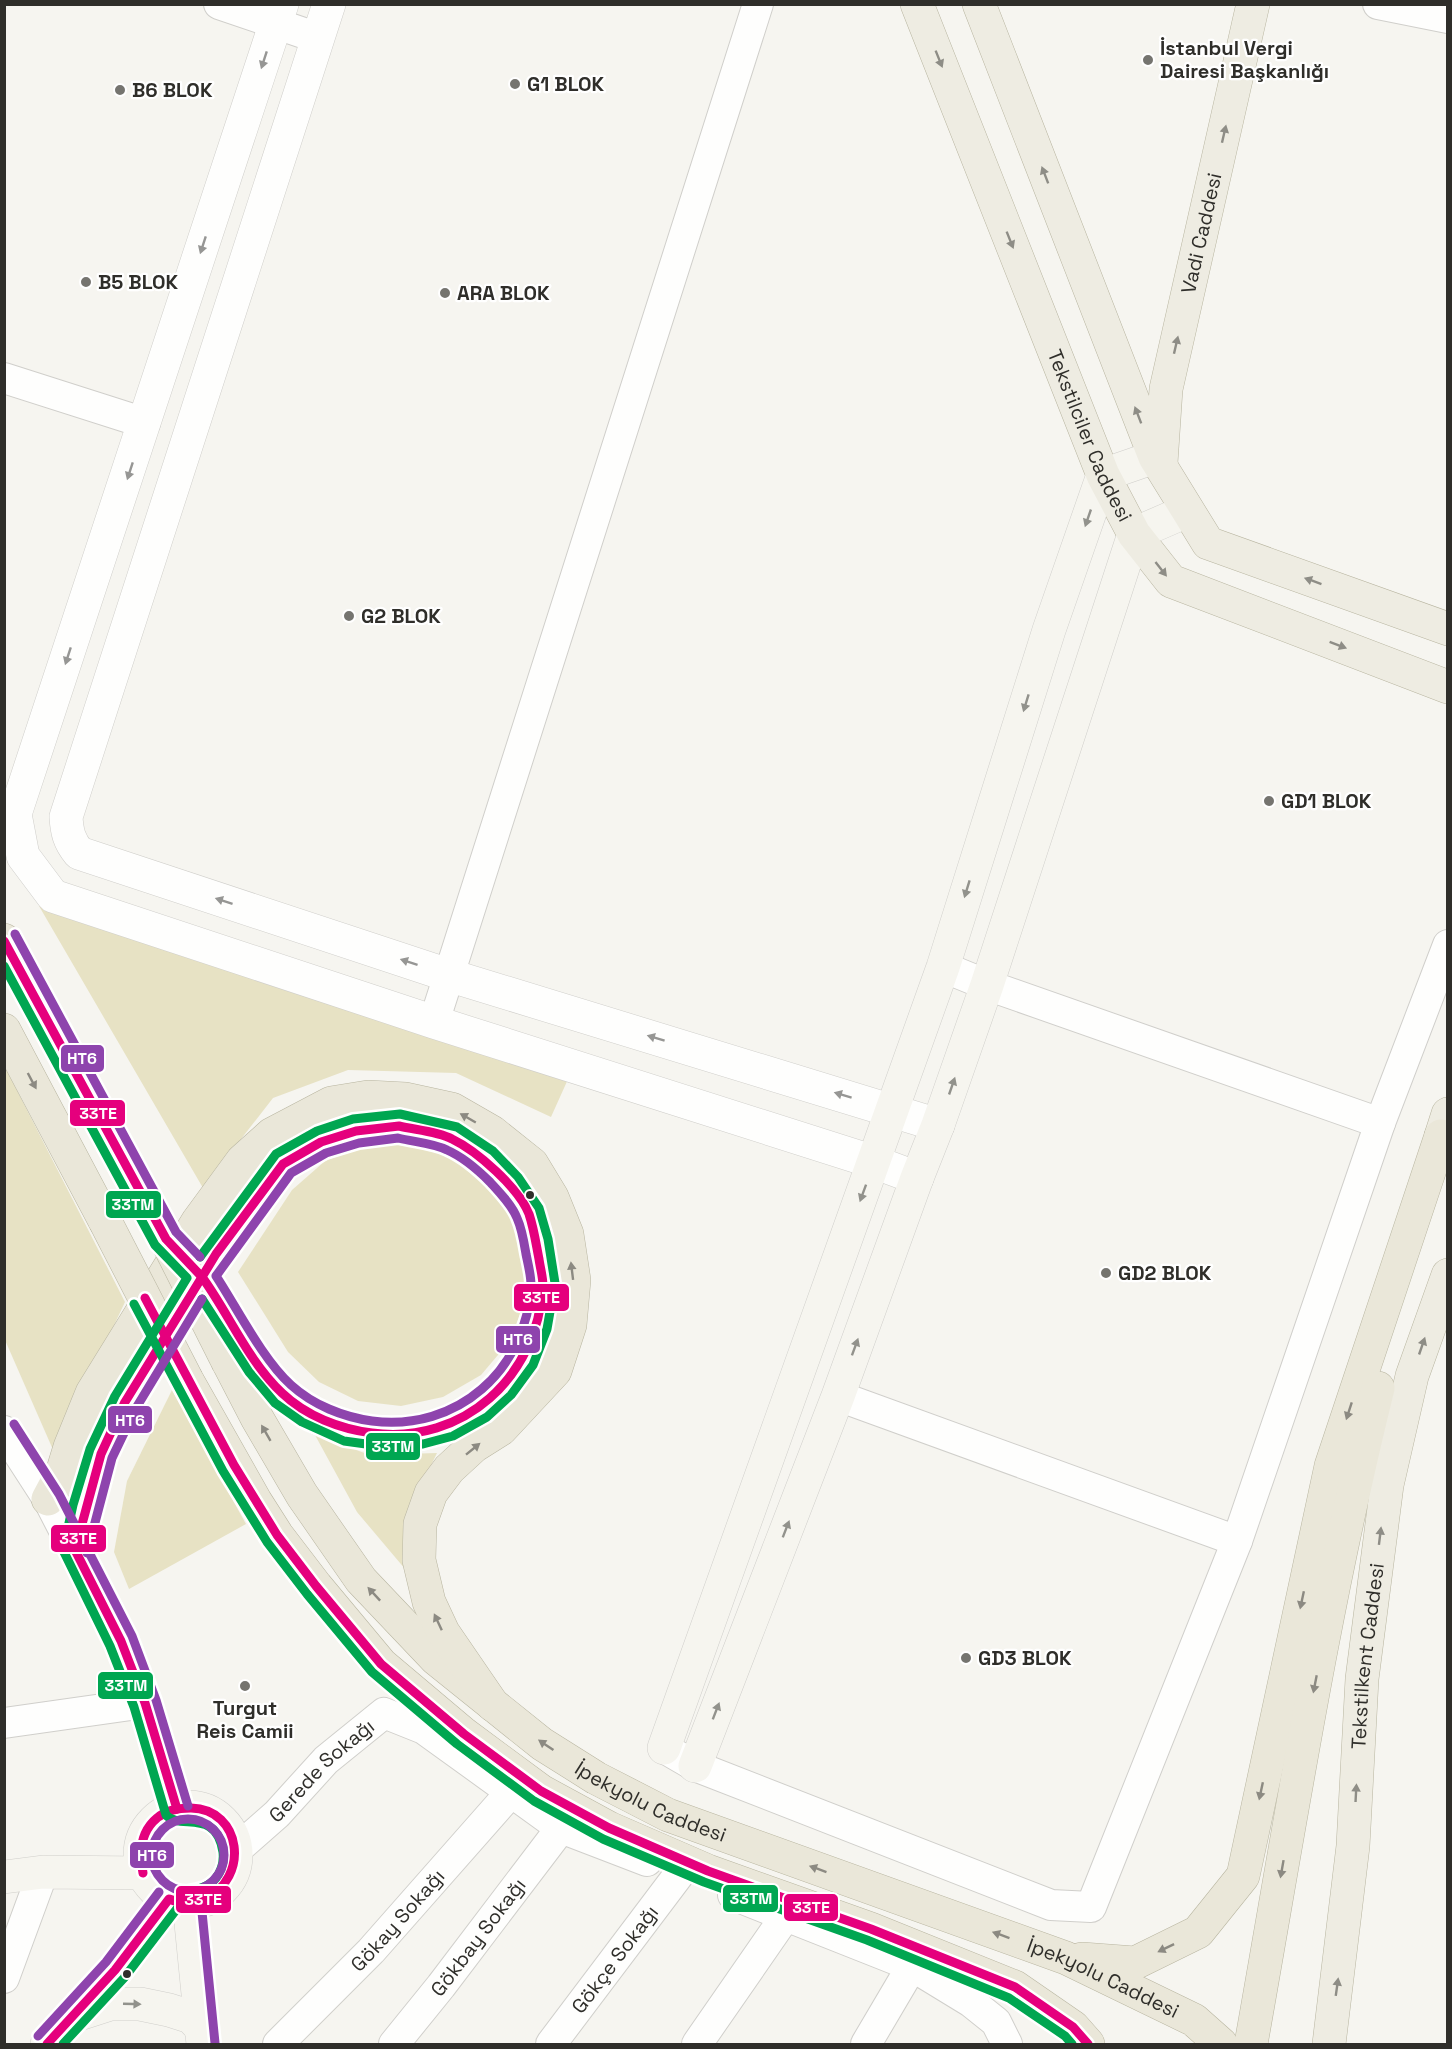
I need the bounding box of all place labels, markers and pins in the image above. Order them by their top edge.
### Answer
place label: İstanbul Vergi Dairesi Başkanlığı [1160,35,1329,84]
marker: İstanbul Vergi Dairesi Başkanlığı [1141,53,1155,67]
place label: G1 BLOK [527,71,605,97]
place label: B6 BLOK [132,77,213,103]
marker: G1 BLOK [508,77,522,91]
marker: B6 BLOK [113,83,127,97]
place label: B5 BLOK [98,269,179,295]
marker: B5 BLOK [79,275,93,289]
place label: ARA BLOK [457,280,550,306]
marker: ARA BLOK [438,286,452,300]
place label: G2 BLOK [361,603,441,629]
marker: G2 BLOK [342,609,356,623]
place label: GD1 BLOK [1281,788,1372,814]
marker: GD1 BLOK [1262,794,1276,808]
unlabelled marker [524,1189,536,1201]
place label: GD2 BLOK [1118,1260,1212,1286]
marker: GD2 BLOK [1099,1266,1113,1280]
place label: GD3 BLOK [978,1645,1072,1671]
marker: GD3 BLOK [959,1651,973,1665]
marker: Turgut Reis Camii [238,1679,252,1693]
place label: Turgut Reis Camii [196,1695,294,1744]
unlabelled marker [121,1968,133,1980]

